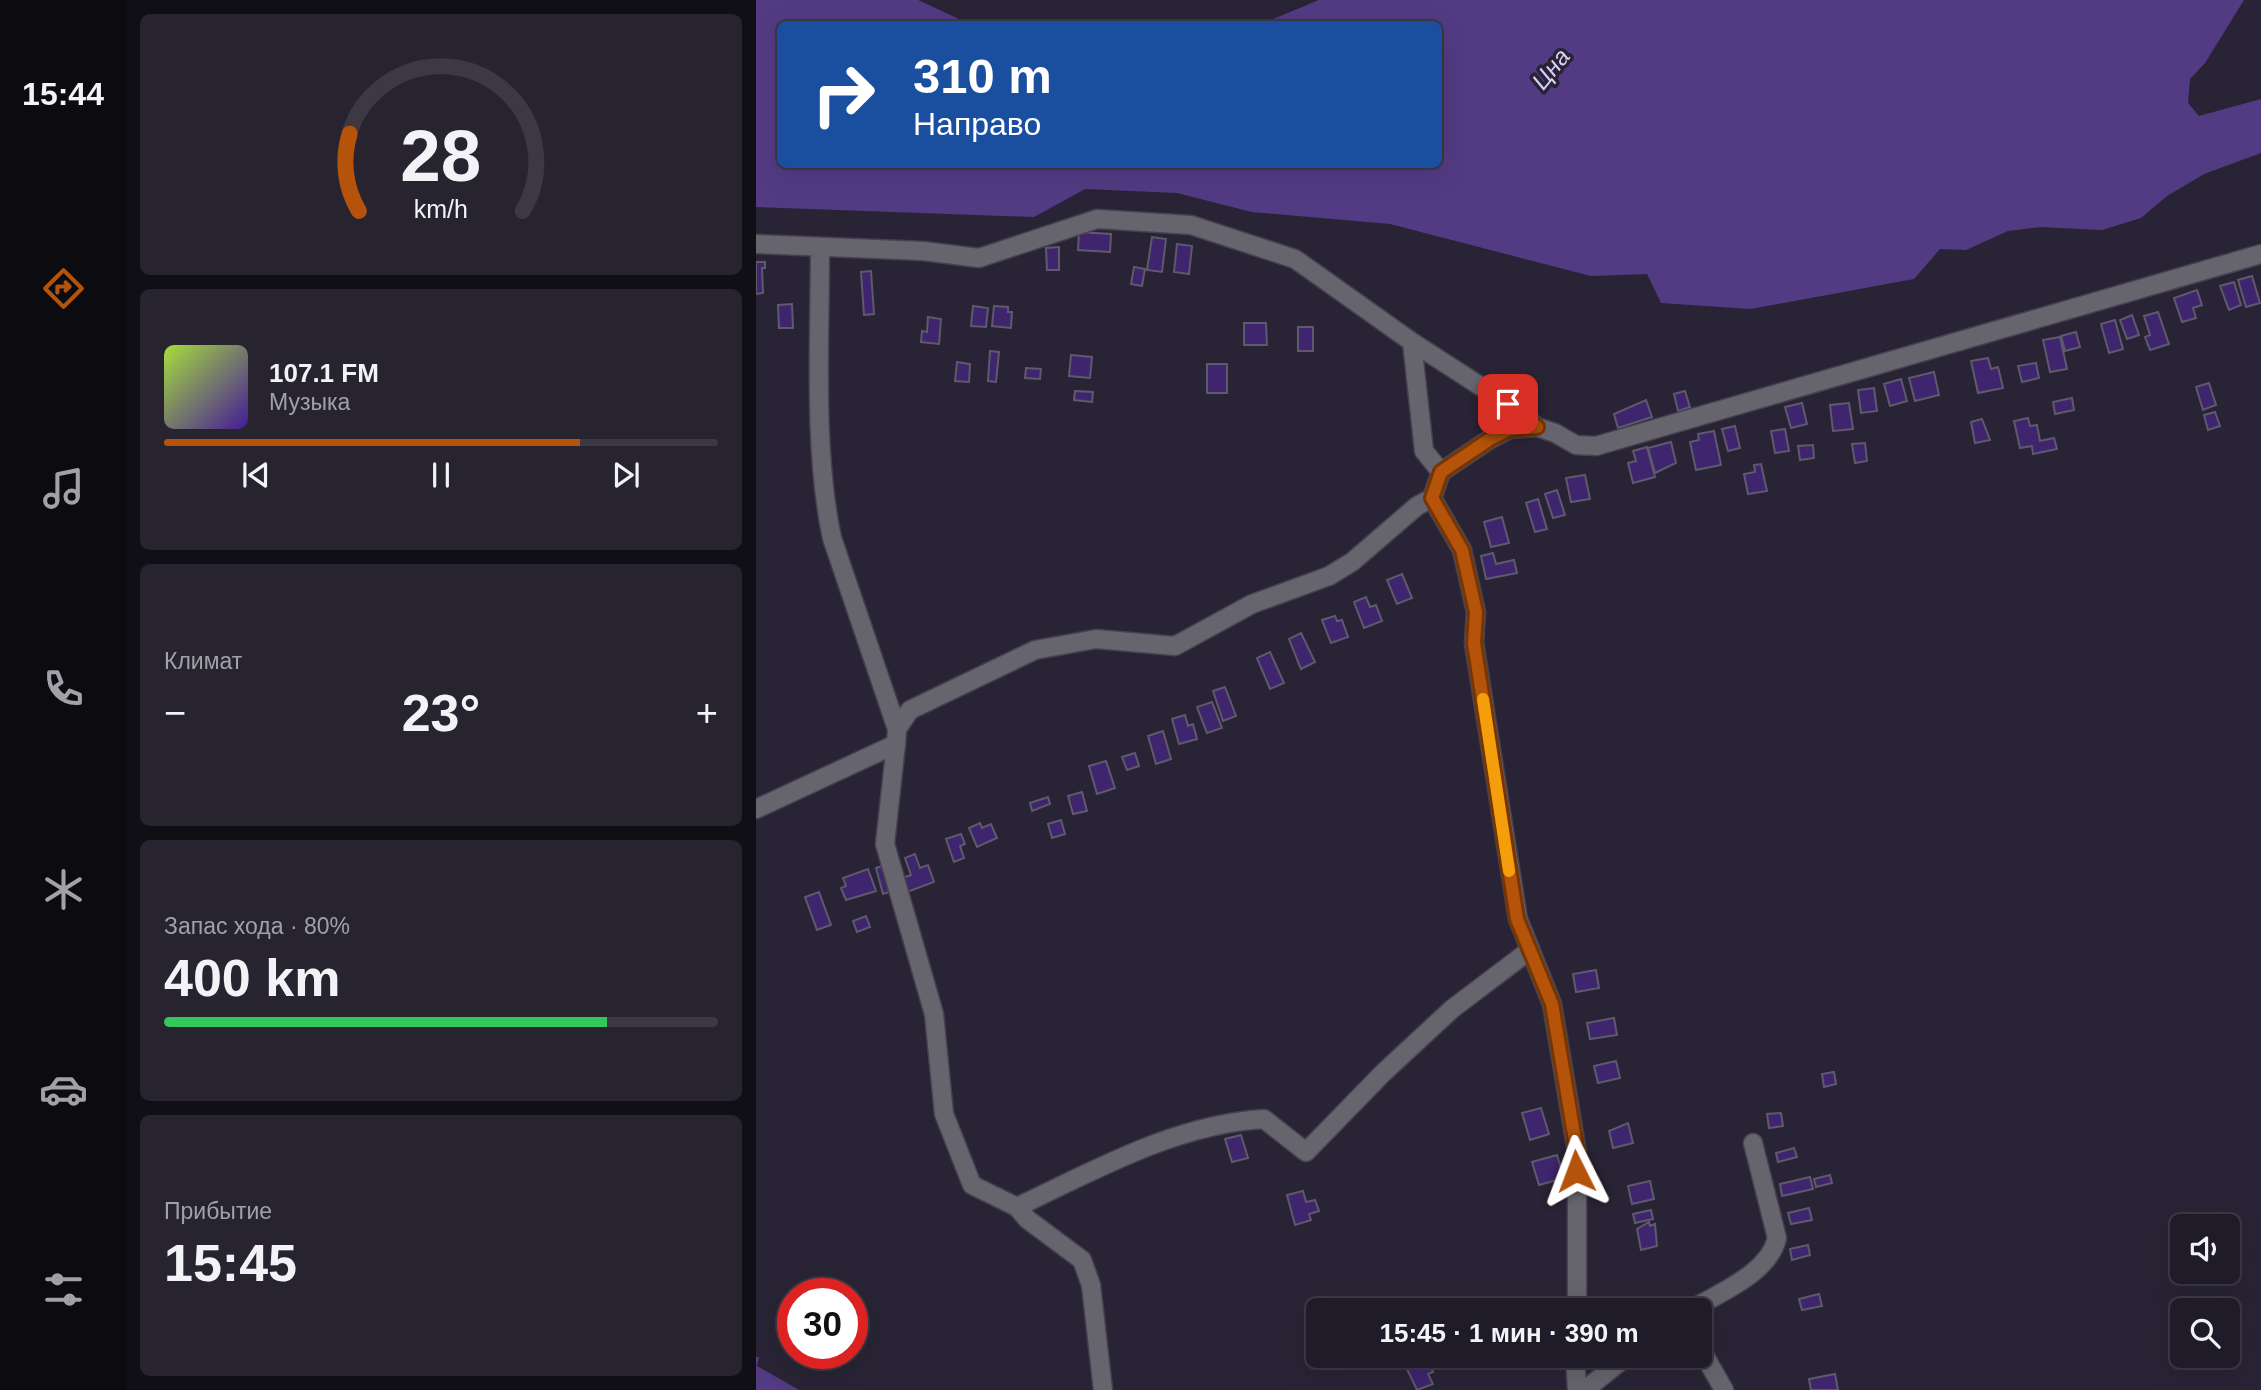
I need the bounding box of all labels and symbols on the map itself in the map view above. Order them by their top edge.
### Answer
water label: Цна [1526,43,1575,94]
pin [1478,374,1538,434]
position arrow [1539,1134,1613,1208]
speed limit sign: 30 [777,1278,868,1369]

